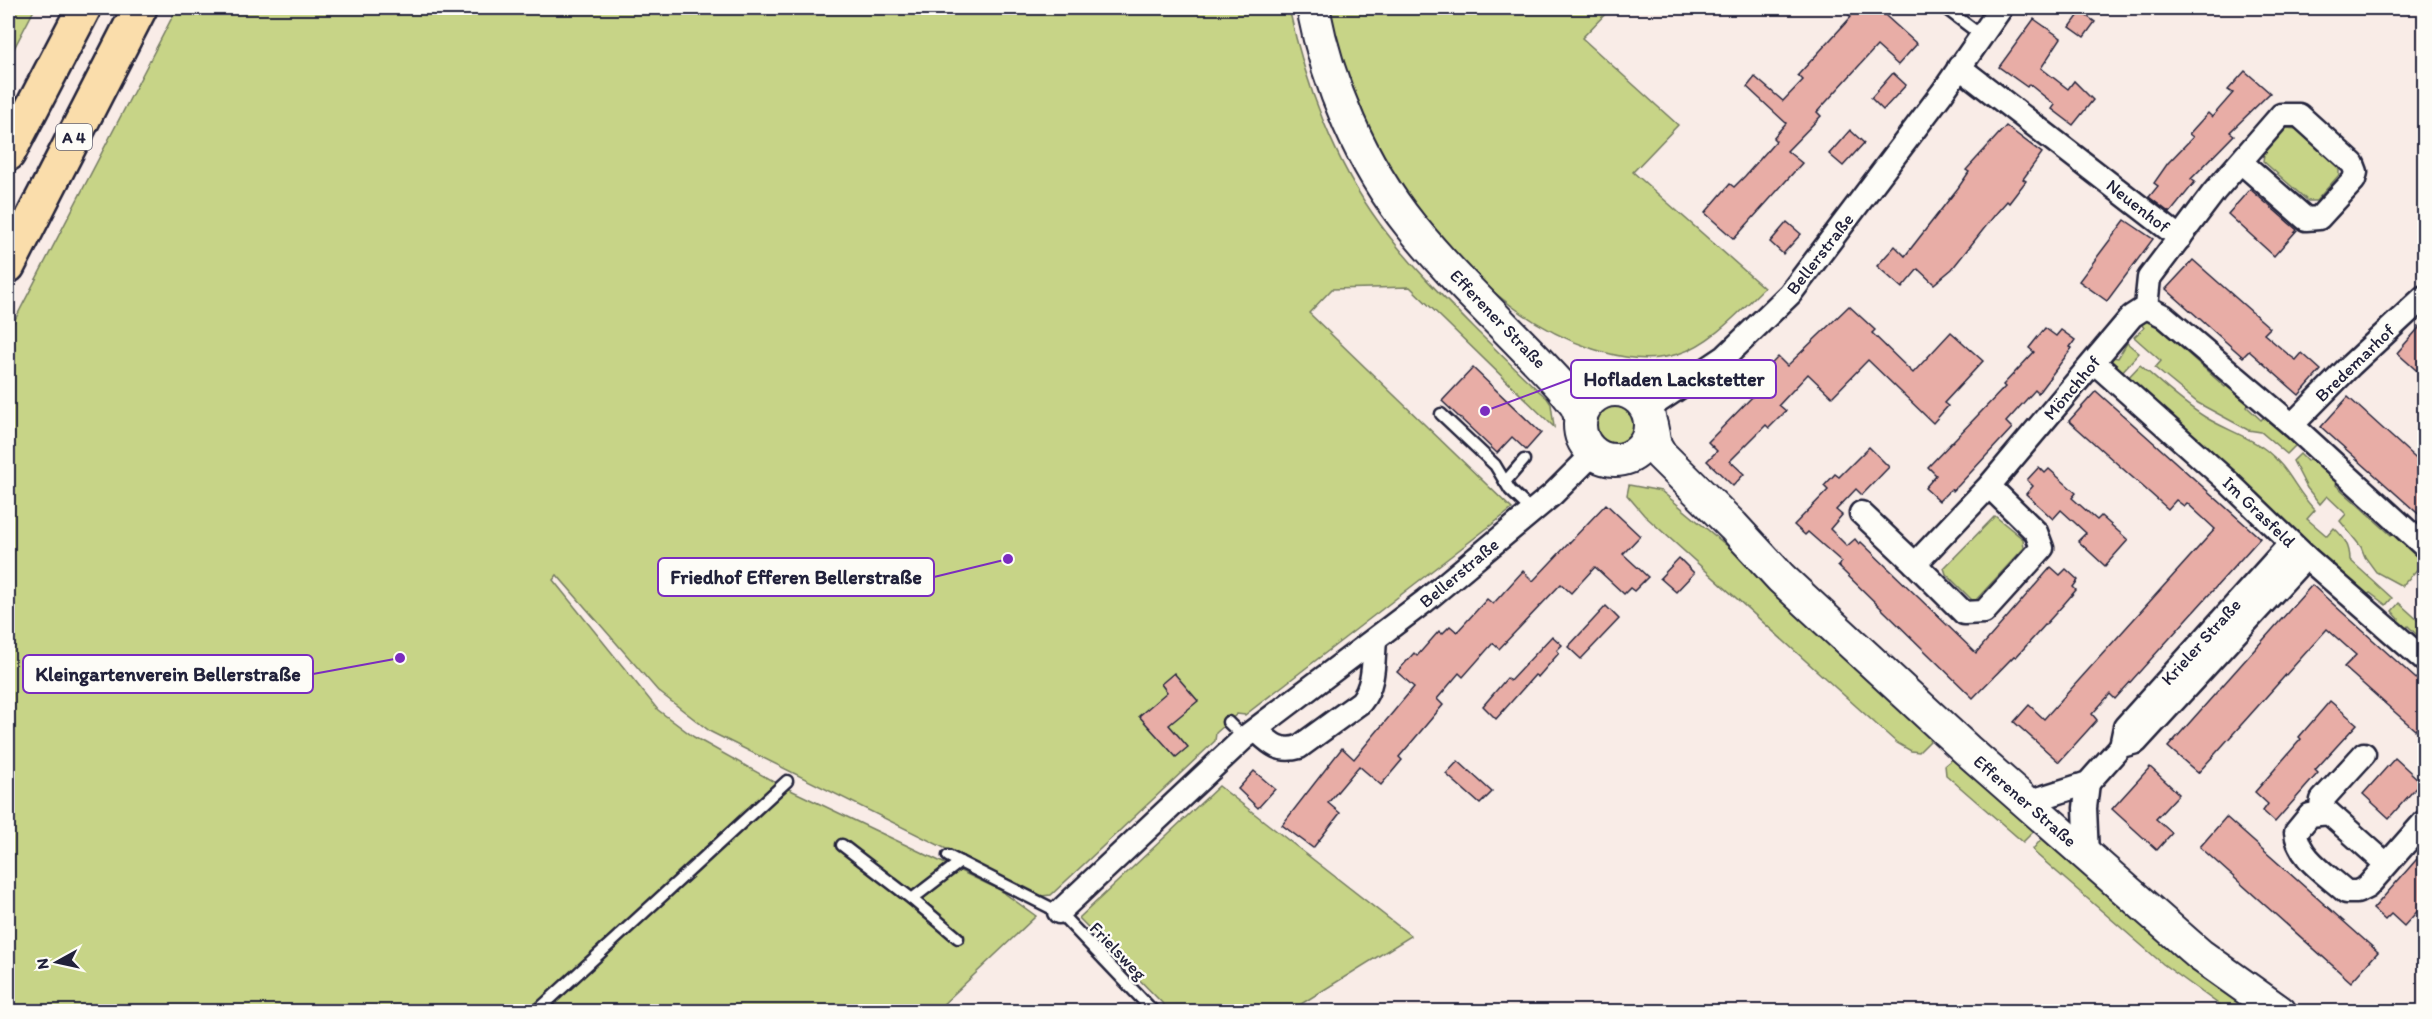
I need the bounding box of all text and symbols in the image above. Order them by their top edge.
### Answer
road number: A 4 [56,124,92,150]
street label: Neuenhof [2102,174,2174,238]
street label: Bellerstraße [1781,209,1859,299]
street label: Efferener Straße [1445,265,1551,373]
street label: Bredemarhof [2311,319,2400,406]
street label: Mönchhof [2039,351,2105,425]
callout: Hofladen Lackstetter [1571,360,1776,398]
text: Hofladen Lackstetter [1583,367,1766,391]
street label: Im Grasfeld [2218,472,2300,552]
street label: Bellerstraße [1415,533,1503,613]
callout: Friedhof Efferen Bellerstraße [658,558,934,596]
text: Friedhof Efferen Bellerstraße [670,565,922,589]
street label: Krieler Straße [2156,594,2246,690]
callout: Kleingartenverein Bellerstraße [23,655,313,693]
text: Kleingartenverein Bellerstraße [35,662,301,687]
street label: Efferener Straße [1969,750,2081,852]
street label: Frielsweg [1085,917,1152,985]
north arrow [27,932,87,992]
text: N [32,957,53,971]

